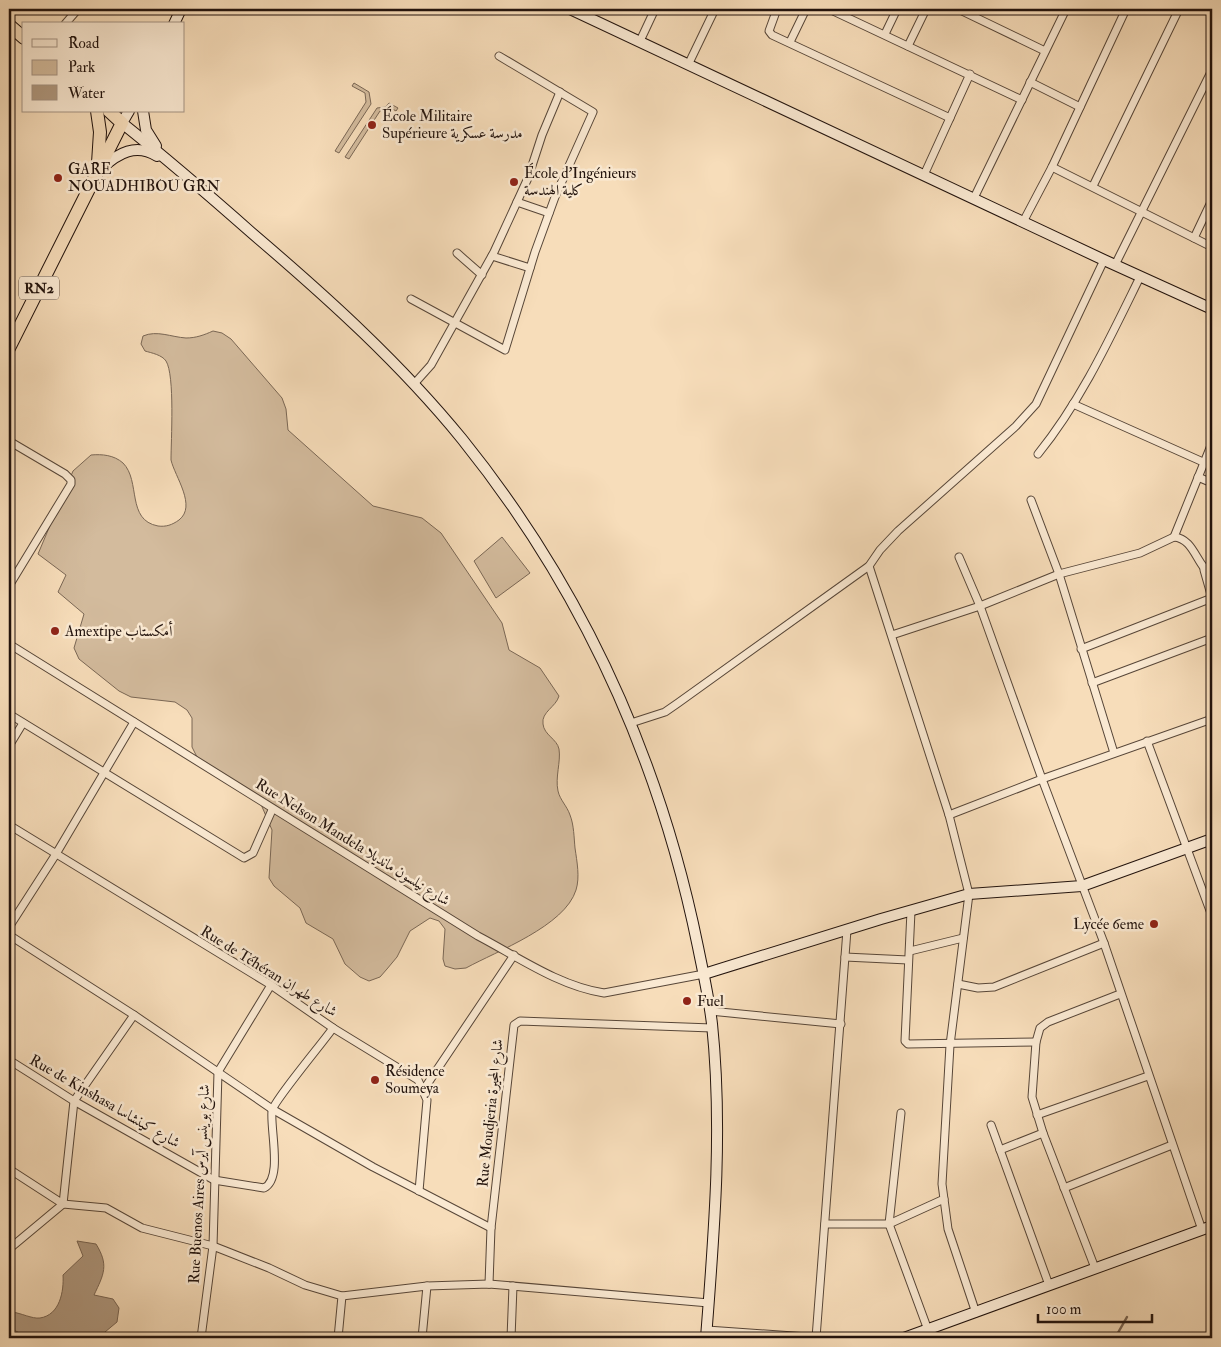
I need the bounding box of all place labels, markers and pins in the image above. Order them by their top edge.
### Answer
place label: École Militaire Supérieure مدرسة عسكرية [382,105,523,144]
marker: École Militaire Supérieure مدرسة عسكرية [366,119,378,131]
place label: GARE NOUADHIBOU GRN [68,160,220,196]
place label: École d'Ingénieurs كلية الهندسة [524,162,636,200]
marker: GARE NOUADHIBOU GRN [52,172,64,184]
marker: École d'Ingénieurs كلية الهندسة [508,176,520,188]
place label: Amextipe أمكستاب [64,620,173,642]
marker: Amextipe أمكستاب [49,625,61,637]
place label: Lycée 6eme [1073,915,1144,934]
marker: Lycée 6eme [1148,918,1160,930]
place label: Fuel [697,992,724,1011]
marker: Fuel [681,995,693,1007]
place label: Résidence Soumeya [385,1062,445,1098]
marker: Résidence Soumeya [369,1074,381,1086]

